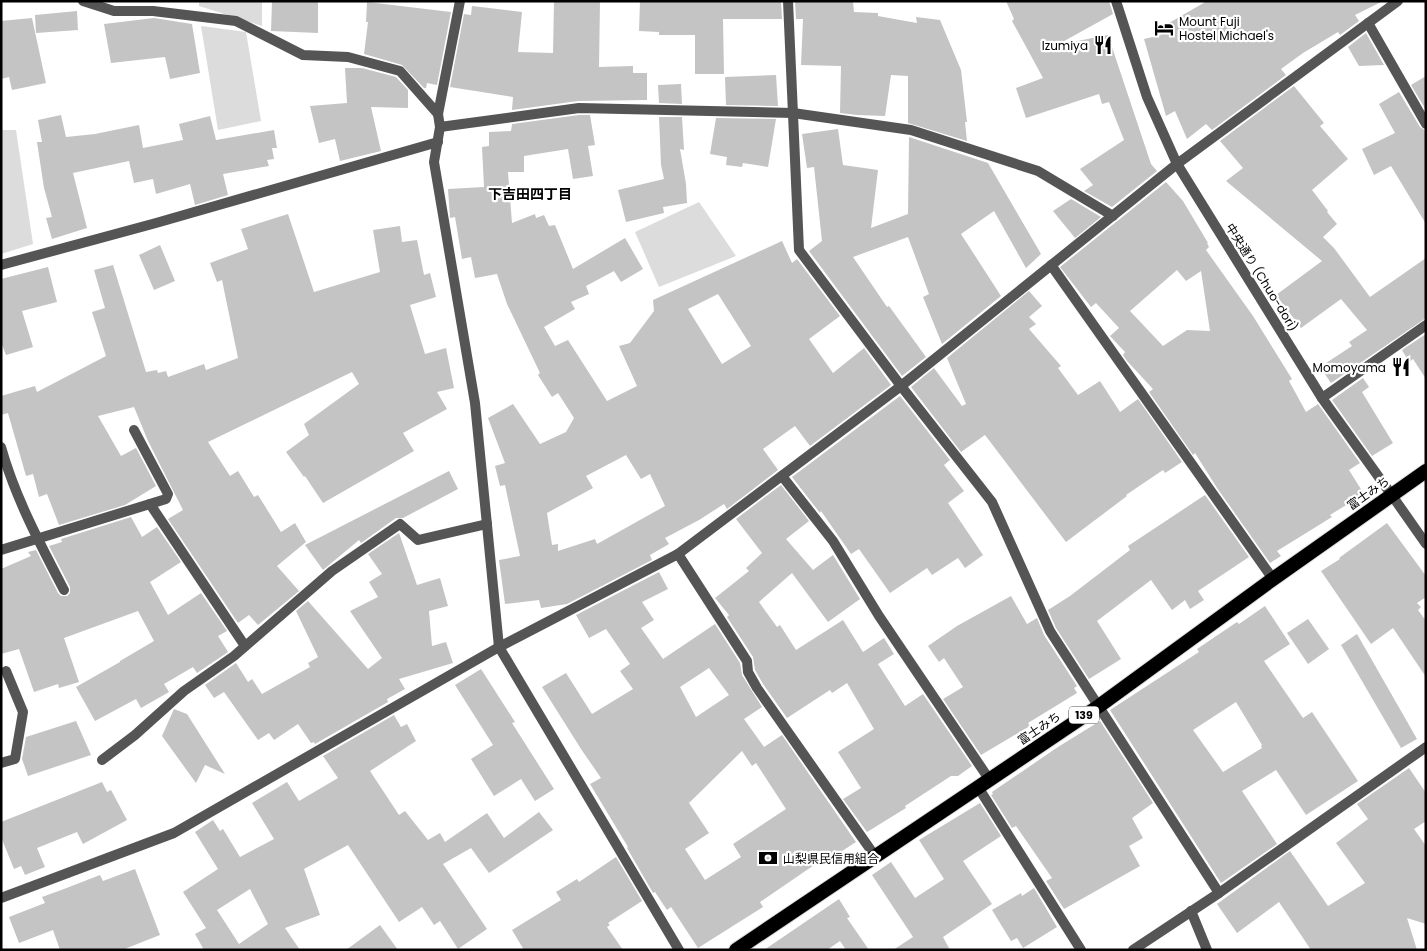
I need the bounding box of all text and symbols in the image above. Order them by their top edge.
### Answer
place label: Mount Fuji Hostel Michael's [1179,13,1274,44]
hotel icon: Mount Fuji Hostel Michael's [1153,17,1175,39]
restaurant icon: Izumiya [1092,34,1114,56]
place label: Izumiya [1042,37,1088,54]
district label: 下吉田四丁目 [488,184,572,204]
street label: 中央通り (Chuo-dori) [1222,220,1302,334]
restaurant icon: Momoyama [1390,356,1412,378]
place label: Momoyama [1313,359,1386,376]
street label: 富士みち [1343,472,1393,514]
road number: 139 [1069,706,1099,724]
street label: 富士みち [1014,708,1064,748]
bank icon: 山梨県民信用組合 [757,847,779,869]
place label: 山梨県民信用組合 [783,850,879,867]

